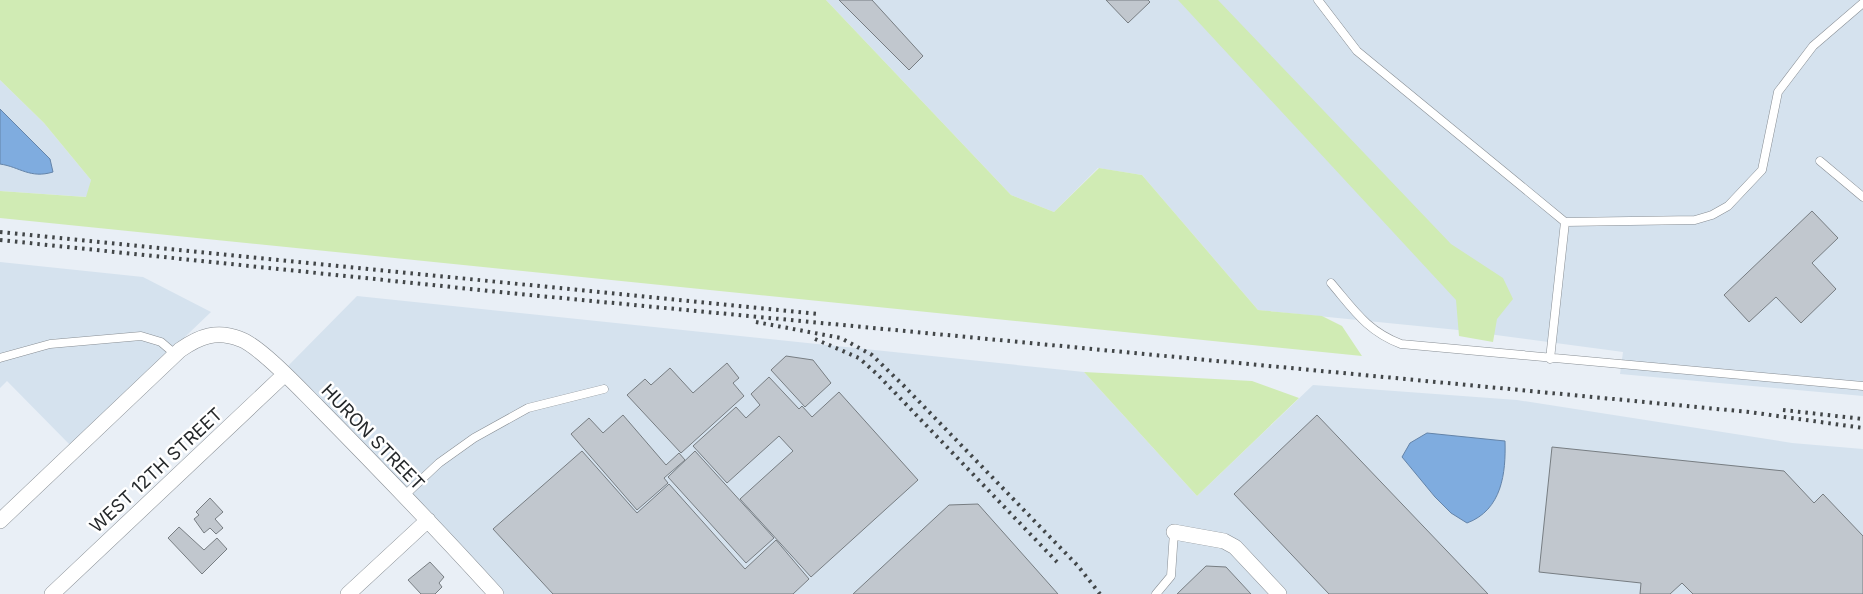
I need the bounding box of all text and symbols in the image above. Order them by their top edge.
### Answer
street label: HURON STREET [317,380,429,494]
street label: WEST 12TH STREET [86,403,226,537]

